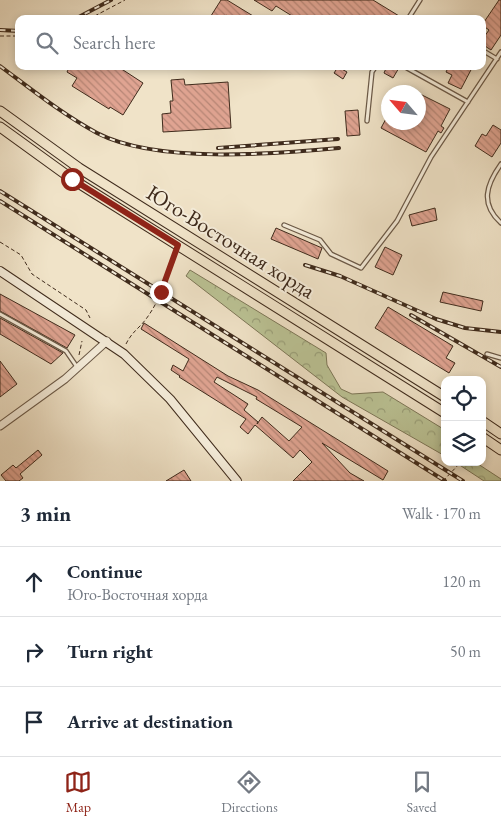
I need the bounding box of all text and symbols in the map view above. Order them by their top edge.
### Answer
search box [15,15,486,70]
icon: search [33,29,61,57]
text: Search here [73,30,155,55]
north arrow [381,85,426,130]
route start [61,168,84,191]
street label: Юго-Восточная хорда [141,178,321,305]
route end [150,281,173,304]
map controls [441,376,486,466]
button: locate [441,376,486,421]
button: layers [441,421,486,466]
text: 3 min [20,500,71,527]
text: Walk · 170 m [402,503,481,524]
text: Continue [67,559,142,584]
icon: ahead [20,568,48,596]
text: 120 m [442,571,481,592]
text: Юго-Восточная хорда [67,584,208,605]
icon: right [20,638,48,666]
text: Turn right [67,639,153,664]
text: 50 m [450,641,481,662]
icon: arrive [20,708,48,736]
text: Arrive at destination [67,709,233,734]
tab: Map [64,768,92,816]
tab: Directions [221,768,278,816]
tab: Saved [407,768,437,816]

